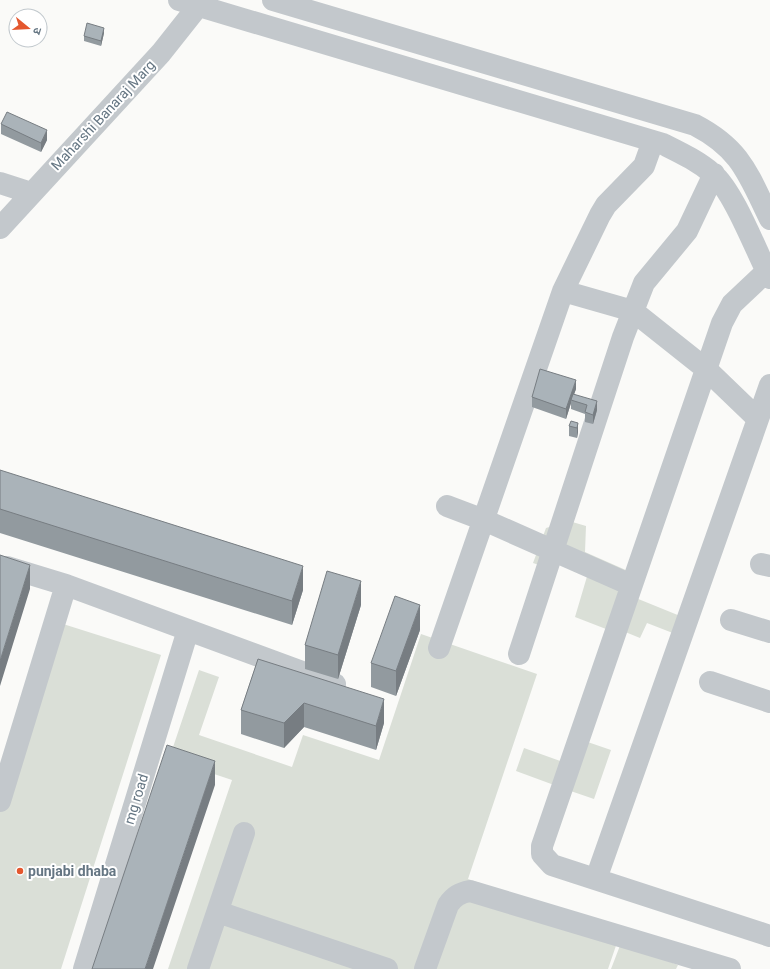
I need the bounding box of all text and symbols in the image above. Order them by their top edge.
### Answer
north arrow [8,8,48,48]
text: उ [30,26,44,37]
street label: Maharshi Banaraj Marg [48,57,158,173]
street label: mg road [121,772,151,826]
place label: punjabi dhaba [28,863,117,879]
marker: punjabi dhaba [15,866,25,876]

